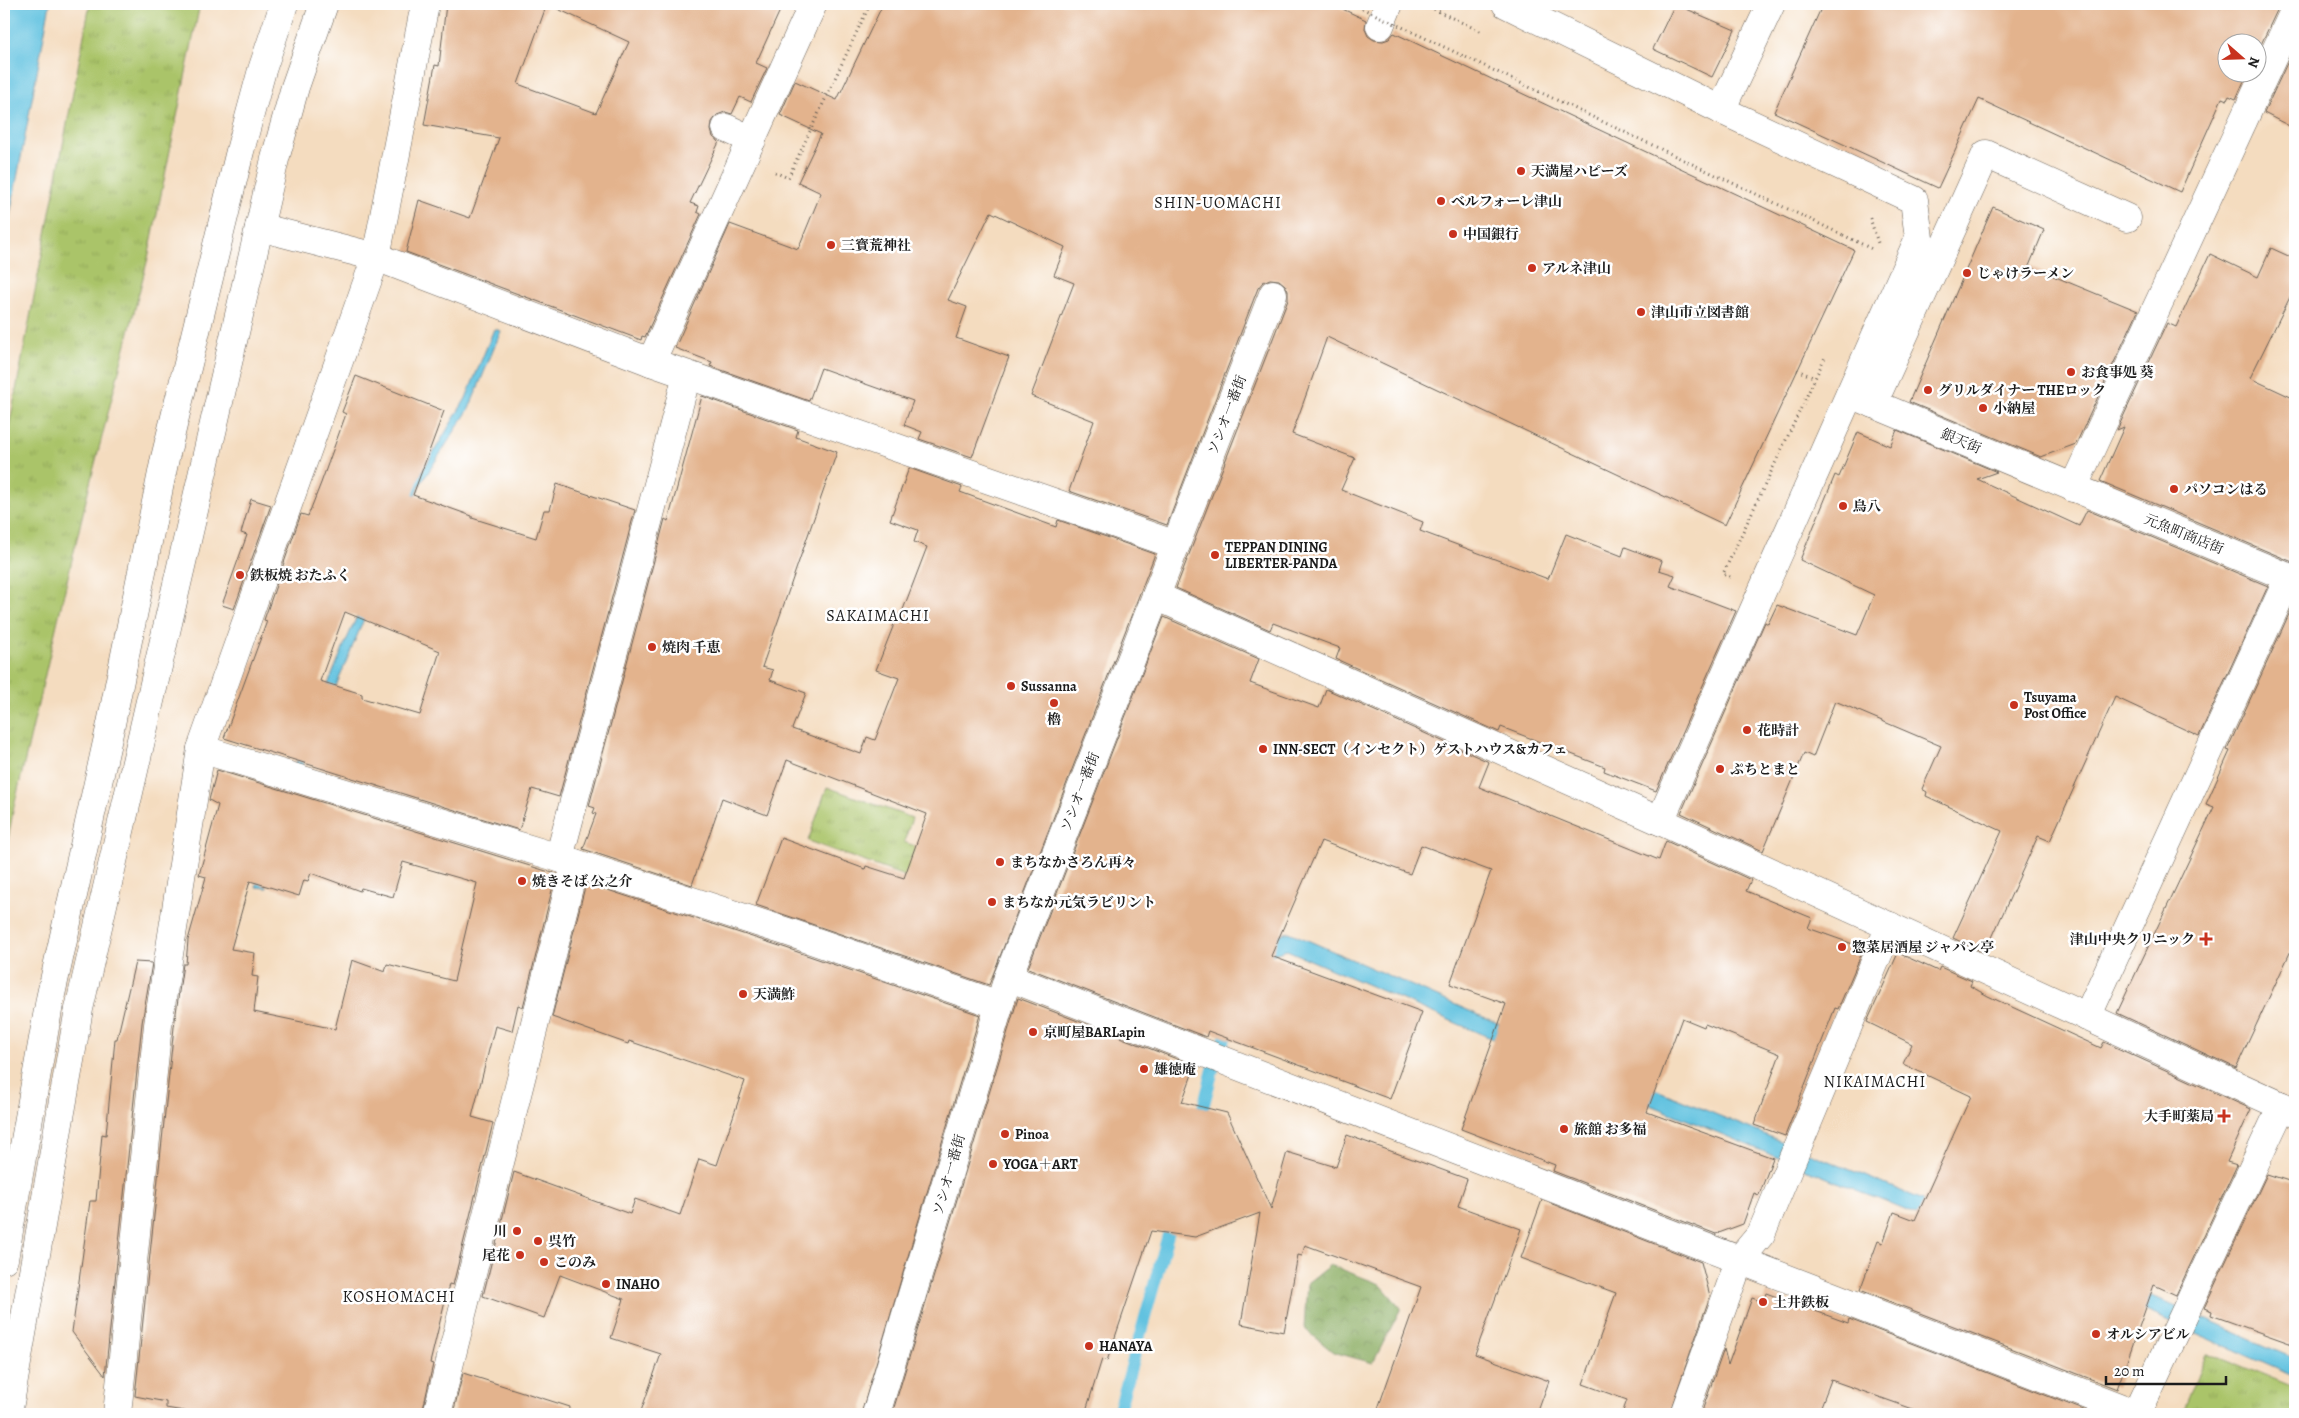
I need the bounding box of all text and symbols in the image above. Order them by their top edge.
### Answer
north arrow [2216,32,2266,82]
text: N [2243,54,2264,70]
place label: 天満屋ハピーズ [1531,162,1628,181]
marker: 天満屋ハピーズ [1515,165,1527,177]
district label: SHIN-UOMACHI [1154,192,1282,214]
place label: ベルフォーレ津山 [1451,192,1562,211]
marker: ベルフォーレ津山 [1435,195,1447,207]
place label: 中国銀行 [1463,225,1519,244]
marker: 中国銀行 [1447,228,1459,240]
place label: 三寳荒神社 [841,236,911,255]
marker: 三寳荒神社 [825,239,837,251]
place label: アルネ津山 [1542,259,1611,278]
marker: アルネ津山 [1526,262,1538,274]
place label: じゃけラーメン [1977,264,2074,283]
marker: じゃけラーメン [1961,267,1973,279]
place label: 津山市立図書館 [1651,303,1749,322]
marker: 津山市立図書館 [1635,306,1647,318]
place label: お食事処 葵 [2081,363,2153,382]
marker: お食事処 葵 [2065,366,2077,378]
street label: ソシオ一番街 [1203,372,1251,458]
place label: グリルダイナー THEロック [1938,381,2106,400]
marker: グリルダイナー THEロック [1922,384,1934,396]
place label: 小納屋 [1993,399,2035,418]
marker: 小納屋 [1977,402,1989,414]
street label: 銀天街 [1938,424,1984,458]
place label: パソコンはる [2184,480,2268,499]
marker: パソコンはる [2168,483,2180,495]
place label: 鳥八 [1853,497,1881,516]
marker: 鳥八 [1837,500,1849,512]
street label: 元魚町商店街 [2141,509,2227,559]
place label: TEPPAN DINING LIBERTER-PANDA [1225,538,1338,573]
marker: TEPPAN DINING LIBERTER-PANDA [1209,549,1221,561]
place label: 鉄板焼 おたふく [250,566,350,585]
marker: 鉄板焼 おたふく [234,569,246,581]
district label: SAKAIMACHI [826,605,930,627]
place label: 焼肉 千恵 [662,638,720,657]
marker: 焼肉 千恵 [646,641,658,653]
place label: Sussanna [1021,677,1077,696]
marker: Sussanna [1005,680,1017,692]
place label: Tsuyama Post Office [2024,688,2087,723]
marker: 櫓 [1048,697,1060,709]
marker: Tsuyama Post Office [2008,699,2020,711]
place label: 櫓 [1047,710,1061,729]
place label: 花時計 [1757,721,1799,740]
marker: 花時計 [1741,724,1753,736]
place label: INN-SECT（インセクト）ゲストハウス&カフェ [1273,740,1567,759]
marker: INN-SECT（インセクト）ゲストハウス&カフェ [1257,743,1269,755]
street label: ソシオ一番街 [1056,749,1104,835]
place label: ぷちとまと [1730,760,1800,779]
marker: ぷちとまと [1714,763,1726,775]
place label: まちなかさろん再々 [1010,853,1136,872]
marker: まちなかさろん再々 [994,856,1006,868]
place label: 焼きそば 公之介 [532,872,632,891]
marker: 焼きそば 公之介 [516,875,528,887]
place label: まちなか元気ラビリント [1002,893,1156,912]
marker: まちなか元気ラビリント [986,896,998,908]
place label: 津山中央クリニック [2070,930,2195,949]
marker: 津山中央クリニック [2199,932,2213,946]
place label: 惣菜居酒屋 ジャパン亭 [1852,938,1994,957]
marker: 惣菜居酒屋 ジャパン亭 [1836,941,1848,953]
place label: 天満鮓 [753,985,795,1004]
marker: 天満鮓 [737,988,749,1000]
place label: 京町屋BARLapin [1043,1023,1145,1042]
marker: 京町屋BARLapin [1027,1026,1039,1038]
place label: 雄徳庵 [1154,1060,1196,1079]
marker: 雄徳庵 [1138,1063,1150,1075]
district label: NIKAIMACHI [1824,1071,1926,1093]
place label: 大手町薬局 [2144,1107,2214,1126]
marker: 大手町薬局 [2218,1110,2230,1122]
place label: 旅館 お多福 [1573,1120,1646,1139]
marker: 旅館 お多福 [1558,1123,1570,1135]
place label: Pinoa [1015,1125,1049,1144]
marker: Pinoa [999,1128,1011,1140]
street label: ソシオ一番街 [928,1132,970,1218]
place label: YOGA＋ART [1002,1155,1078,1174]
marker: YOGA＋ART [987,1158,999,1170]
place label: 川 [493,1222,507,1241]
marker: 川 [511,1225,523,1237]
place label: 呉竹 [548,1232,576,1251]
marker: 呉竹 [532,1235,544,1247]
place label: 尾花 [482,1246,510,1265]
marker: 尾花 [514,1249,526,1261]
place label: このみ [554,1253,596,1272]
marker: このみ [538,1256,550,1268]
place label: INAHO [616,1275,660,1294]
marker: INAHO [600,1278,612,1290]
district label: KOSHOMACHI [342,1286,456,1308]
place label: 土井鉄板 [1773,1293,1829,1312]
marker: 土井鉄板 [1757,1296,1769,1308]
place label: オルシアビル [2106,1325,2190,1344]
marker: オルシアビル [2090,1328,2102,1340]
place label: HANAYA [1099,1337,1153,1356]
marker: HANAYA [1083,1340,1095,1352]
scale bar [2106,1353,2226,1385]
text: 20 m [2114,1361,2145,1381]

